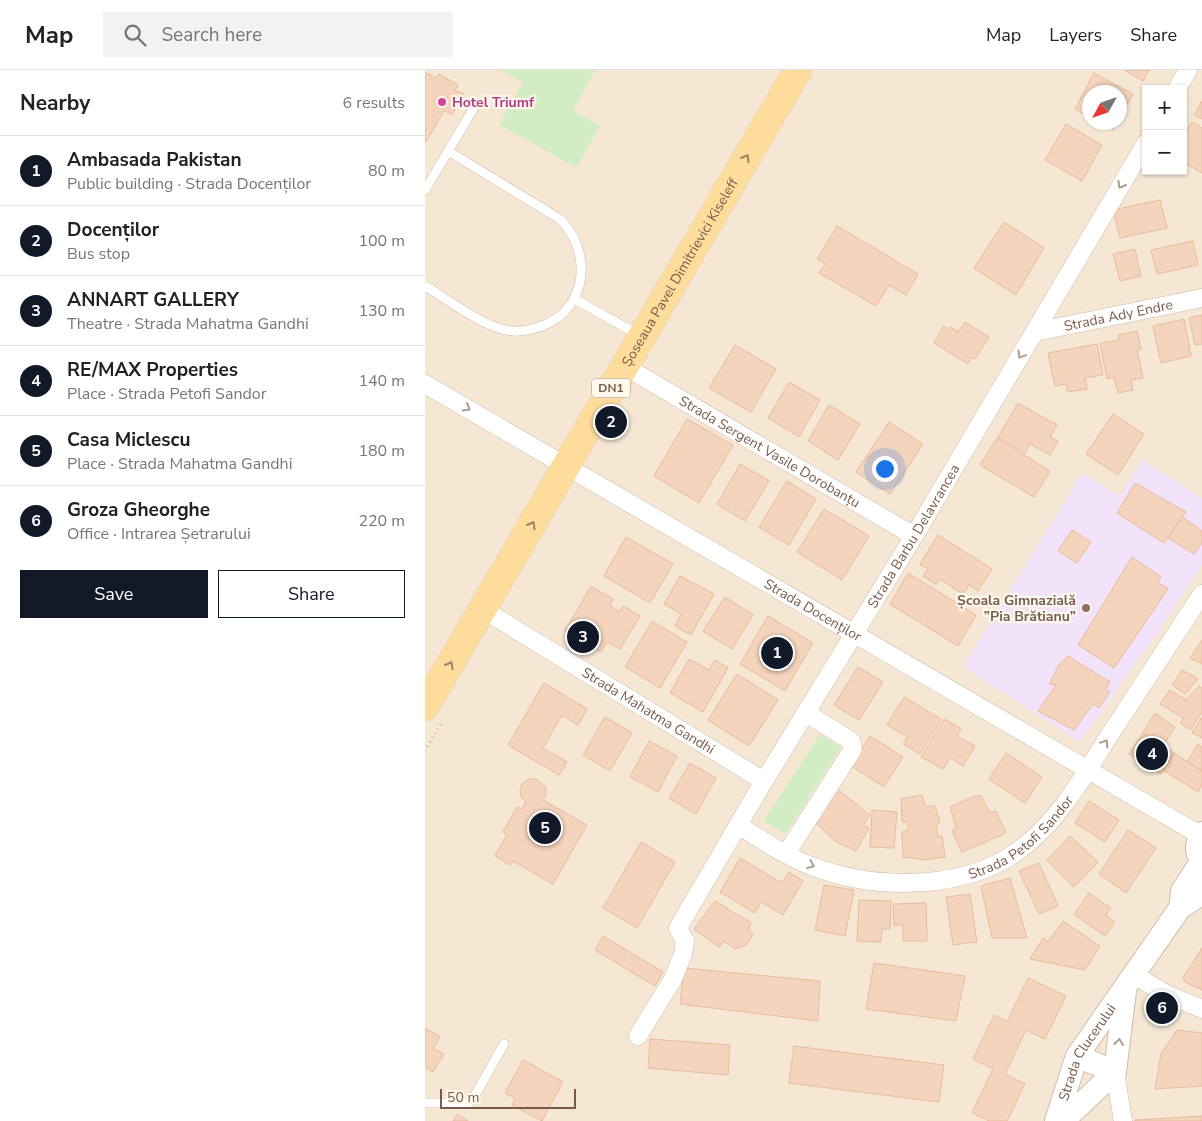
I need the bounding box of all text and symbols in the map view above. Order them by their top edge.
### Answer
search box [103,12,453,57]
text: Map [25,19,73,51]
icon: search [121,21,149,49]
text: Search here [161,22,262,48]
text: Map [986,23,1021,47]
text: Layers [1049,23,1102,47]
text: Share [1130,23,1177,47]
north arrow [1082,85,1127,130]
map controls [1142,85,1187,175]
button: + [1142,85,1187,130]
text: Nearby [20,89,90,117]
text: 6 results [343,92,405,114]
place label: Hotel Triumf [452,93,535,112]
marker: Hotel Triumf [436,96,448,108]
button: − [1142,130,1187,175]
text: Ambasada Pakistan [67,147,242,173]
one-way arrow [740,154,750,163]
text: 1 [31,160,41,182]
text: 80 m [368,160,405,182]
text: Public building · Strada Docenților [67,173,311,195]
street label: Șoseaua Pavel Dimitrievici Kiseleff [617,174,742,370]
one-way arrow [1118,180,1128,189]
text: Docenților [67,217,159,243]
text: 2 [31,230,41,252]
text: 100 m [358,230,405,252]
text: Bus stop [67,243,130,265]
text: ANNART GALLERY [67,287,239,313]
street label: Strada Ady Endre [1062,295,1175,335]
text: 3 [31,300,41,322]
text: 130 m [358,300,405,322]
text: Theatre · Strada Mahatma Gandhi [67,313,309,335]
one-way arrow [1018,350,1028,359]
text: RE/MAX Properties [67,357,238,383]
text: 4 [31,370,41,392]
text: 140 m [358,370,405,392]
road number: DN1 [592,378,630,398]
text: Place · Strada Petofi Sandor [67,383,266,405]
street label: Strada Sergent Vasile Dorobanțu [676,391,864,512]
one-way arrow [462,402,471,412]
pin: 2 [595,403,627,441]
text: Casa Miclescu [67,427,191,453]
text: 5 [31,440,41,462]
text: 180 m [358,440,405,462]
text: Place · Strada Mahatma Gandhi [67,453,292,475]
your location [872,456,898,482]
street label: Strada Barbu Delavrancea [863,461,964,611]
text: Groza Gheorghe [67,497,210,523]
text: 6 [31,510,41,532]
text: 220 m [358,510,405,532]
one-way arrow [525,521,535,530]
text: Office · Intrarea Șetrarului [67,523,251,545]
button: Save [20,570,208,618]
button: Share [218,570,405,618]
street label: Strada Docenților [761,574,865,646]
place label: Școala Gimnazială ”Pia Brătianu” [957,591,1076,626]
marker: Școala Gimnazială ”Pia Brătianu” [1080,602,1092,614]
pin: 3 [567,618,599,656]
pin: 1 [761,634,793,672]
one-way arrow [443,661,453,670]
street label: Strada Mahatma Gandhi [578,663,719,758]
pin: 4 [1136,735,1168,773]
one-way arrow [1099,739,1108,748]
street label: Strada Petofi Sandor [966,791,1077,884]
pin: 5 [529,809,561,847]
one-way arrow [806,859,815,869]
pin: 6 [1146,989,1178,1027]
street label: Strada Clucerului [1054,1000,1120,1103]
one-way arrow [1113,1038,1124,1046]
scale bar [440,1086,576,1109]
text: 50 m [447,1088,479,1107]

